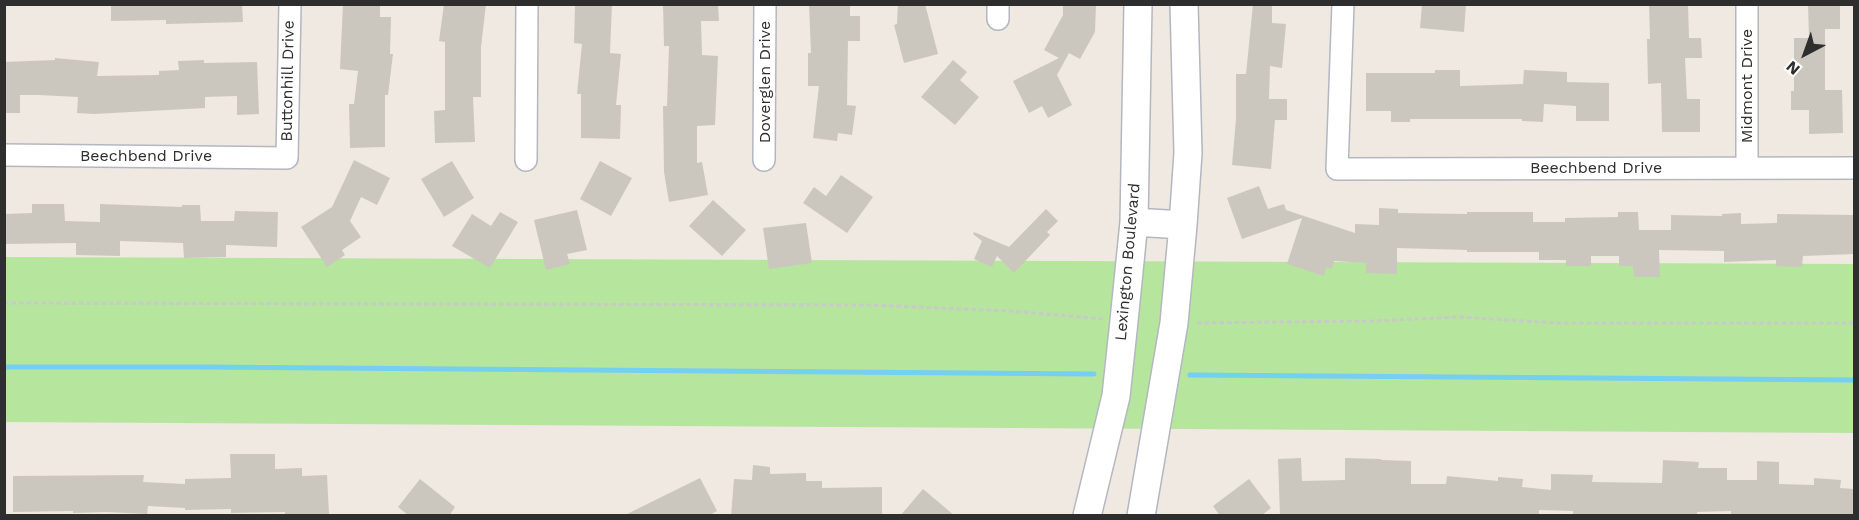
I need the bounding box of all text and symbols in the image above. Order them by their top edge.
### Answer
street label: Buttonhill Drive [277,20,299,142]
street label: Doverglen Drive [755,21,775,143]
north arrow [1775,24,1835,84]
street label: Midmont Drive [1737,29,1757,143]
text: N [1782,57,1804,79]
street label: Beechbend Drive [80,146,212,166]
street label: Beechbend Drive [1530,158,1662,178]
street label: Lexington Boulevard [1112,182,1144,342]

